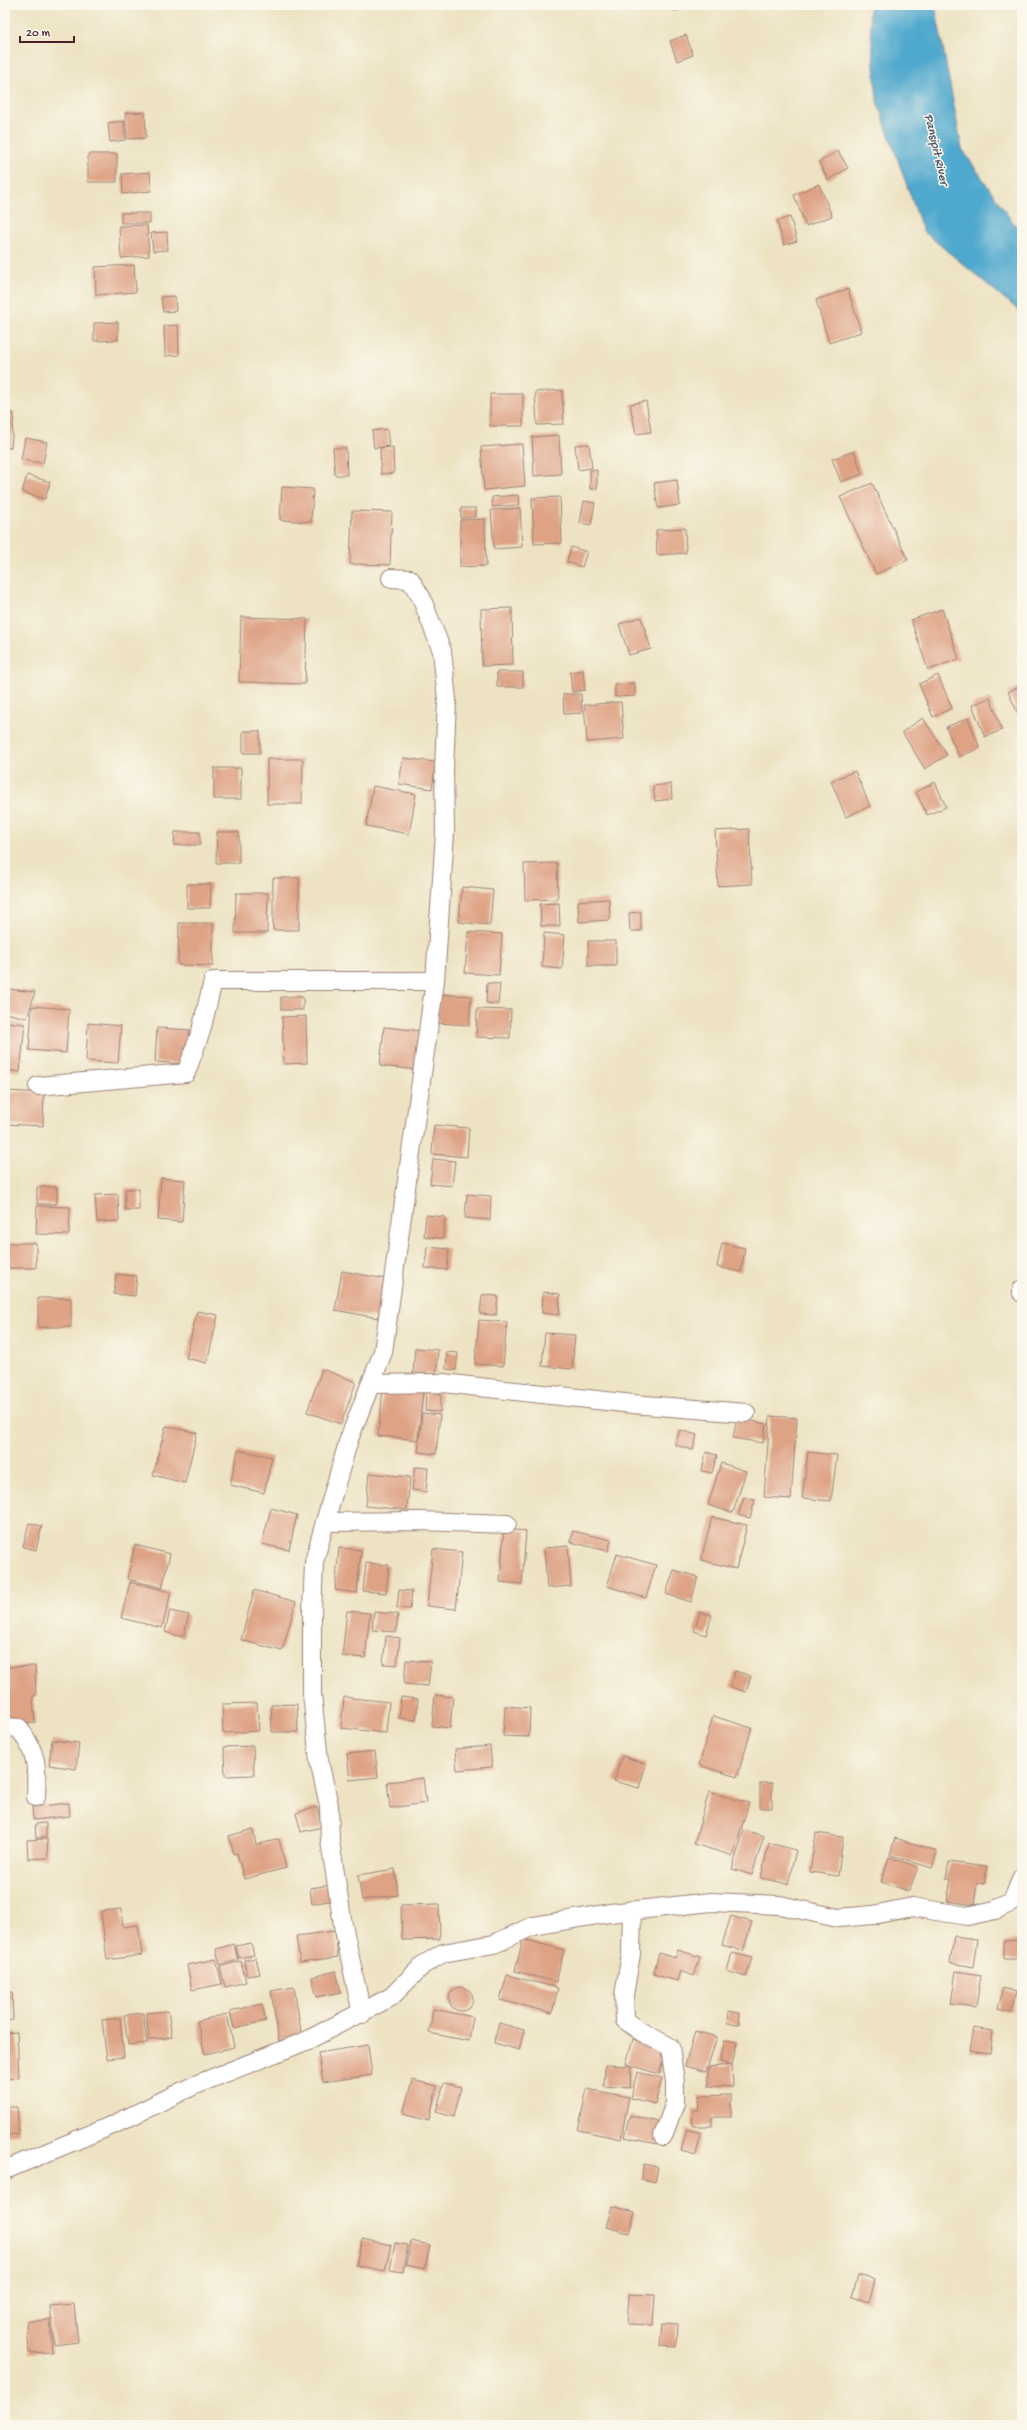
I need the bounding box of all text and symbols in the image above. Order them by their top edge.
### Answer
scale bar [20,18,74,44]
text: 20 m [26,27,51,41]
water label: Pansipit River [920,113,952,189]

